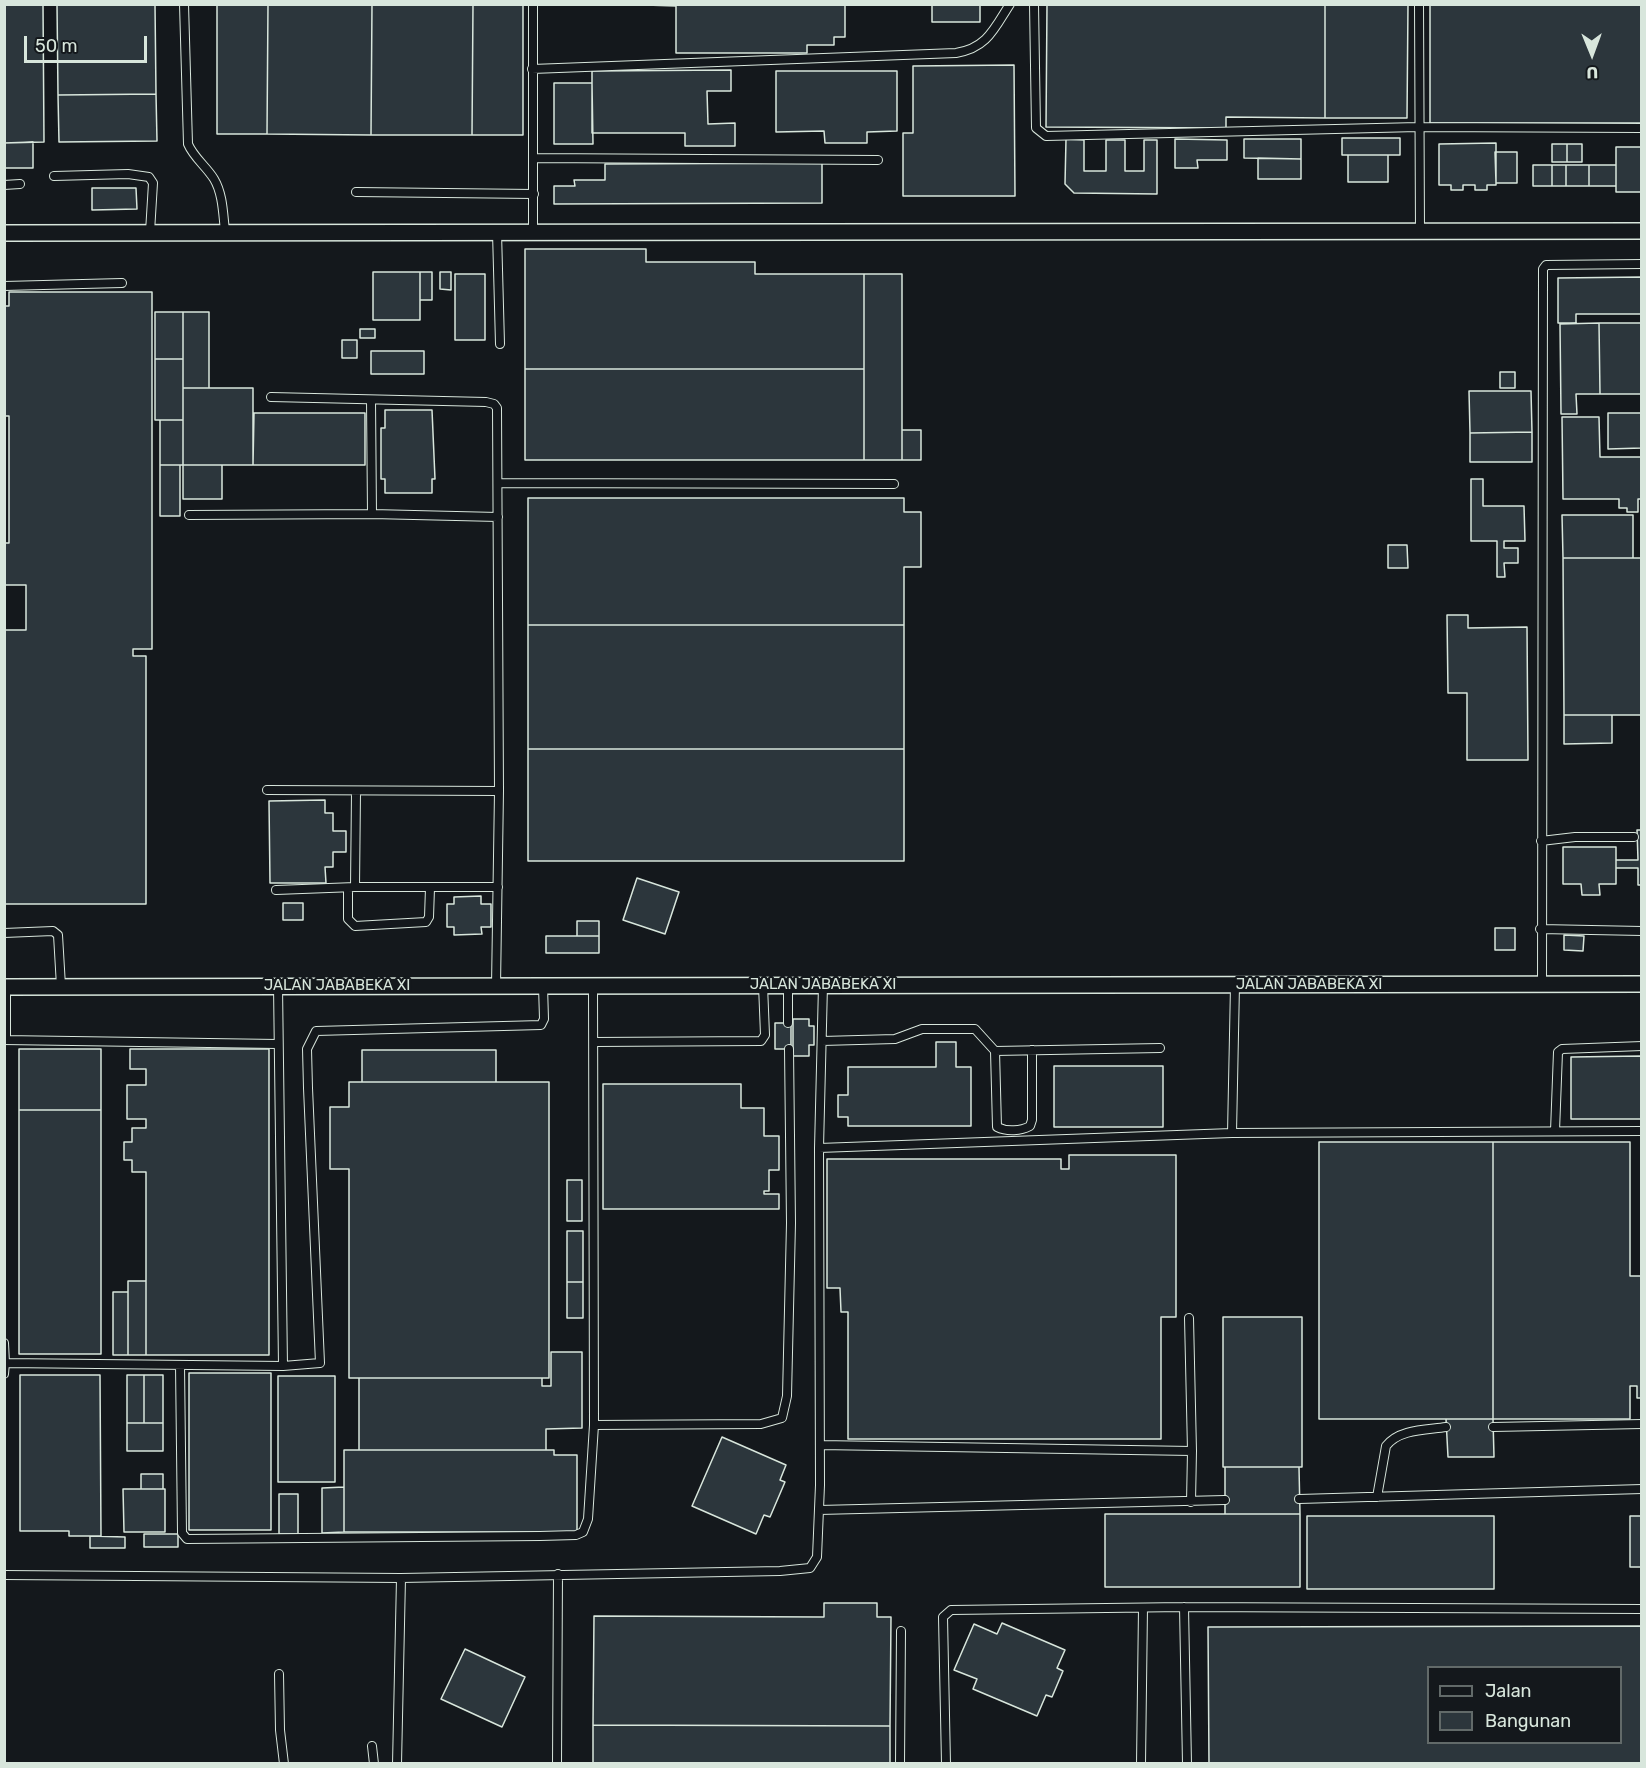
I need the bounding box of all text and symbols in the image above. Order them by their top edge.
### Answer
scale bar [27,24,150,62]
north arrow [1562,24,1622,84]
text: 50 m [35,35,78,57]
text: U [1586,63,1598,82]
street label: JALAN JABABEKA XI [750,976,896,994]
street label: JALAN JABABEKA XI [1236,976,1382,994]
street label: JALAN JABABEKA XI [264,977,410,995]
legend [1427,1666,1622,1744]
text: Jalan [1485,1680,1532,1702]
text: Bangunan [1485,1710,1571,1732]

